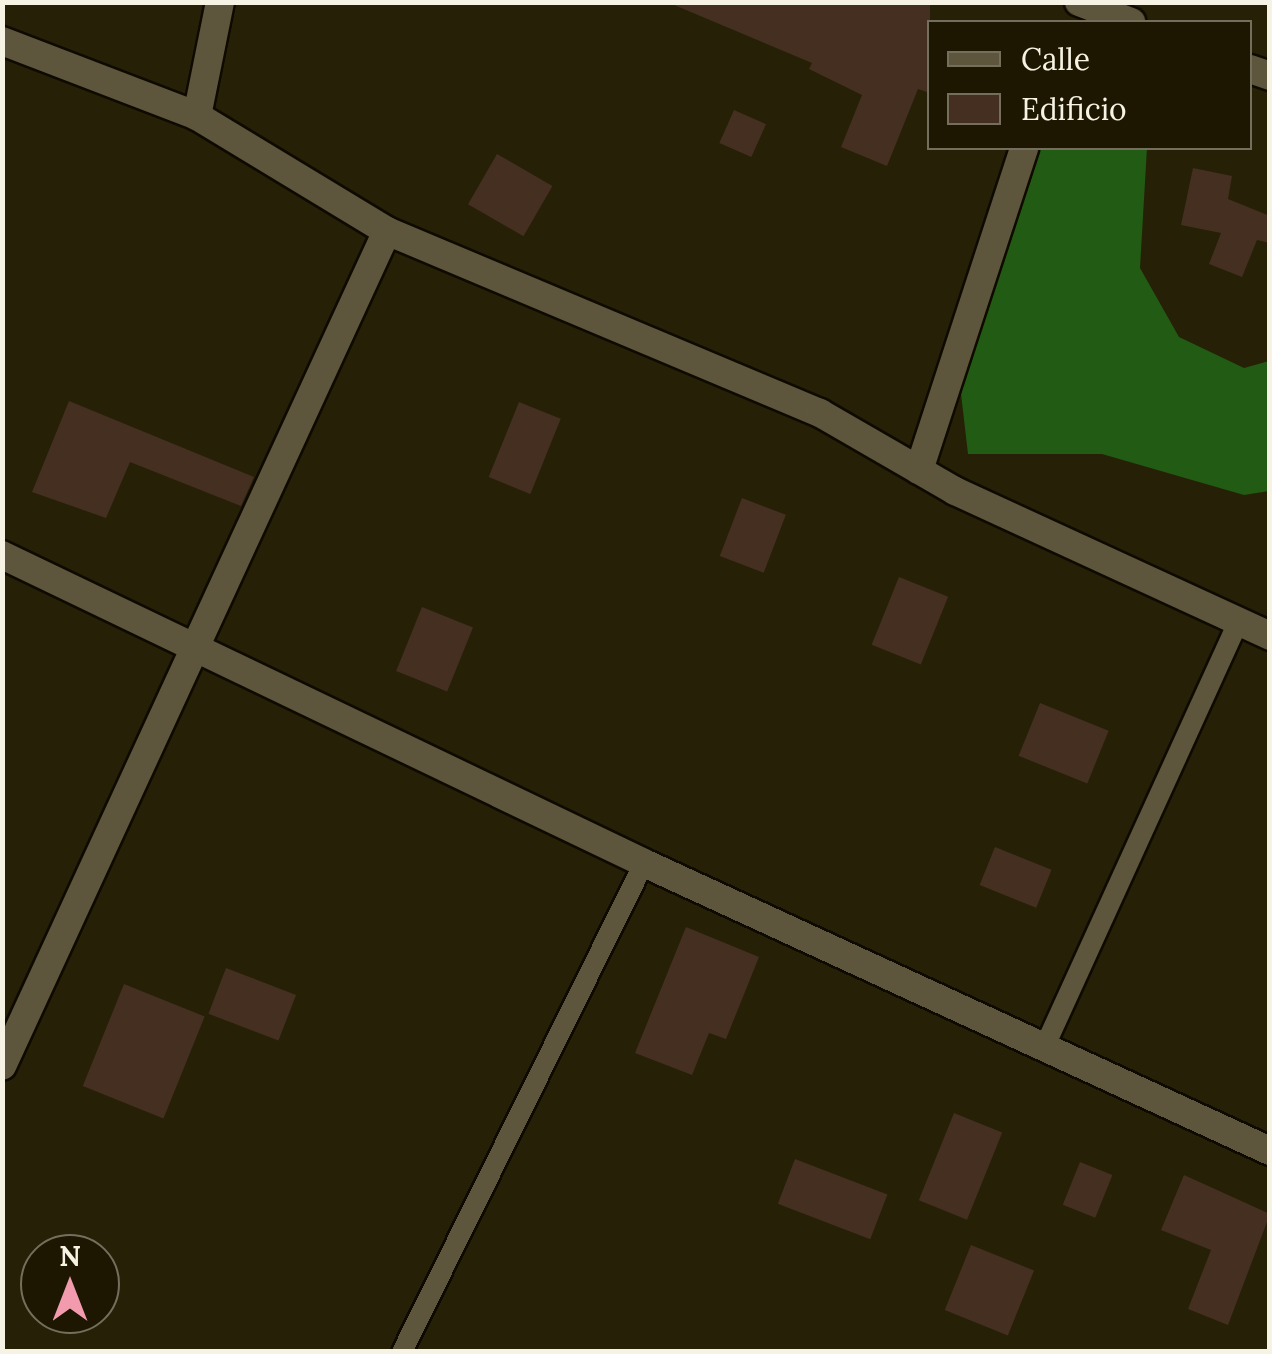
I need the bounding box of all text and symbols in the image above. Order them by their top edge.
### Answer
legend [927,20,1252,150]
text: Calle [1021,40,1090,78]
text: Edificio [1021,90,1127,128]
north arrow [20,1234,120,1334]
text: N [59,1238,81,1274]

